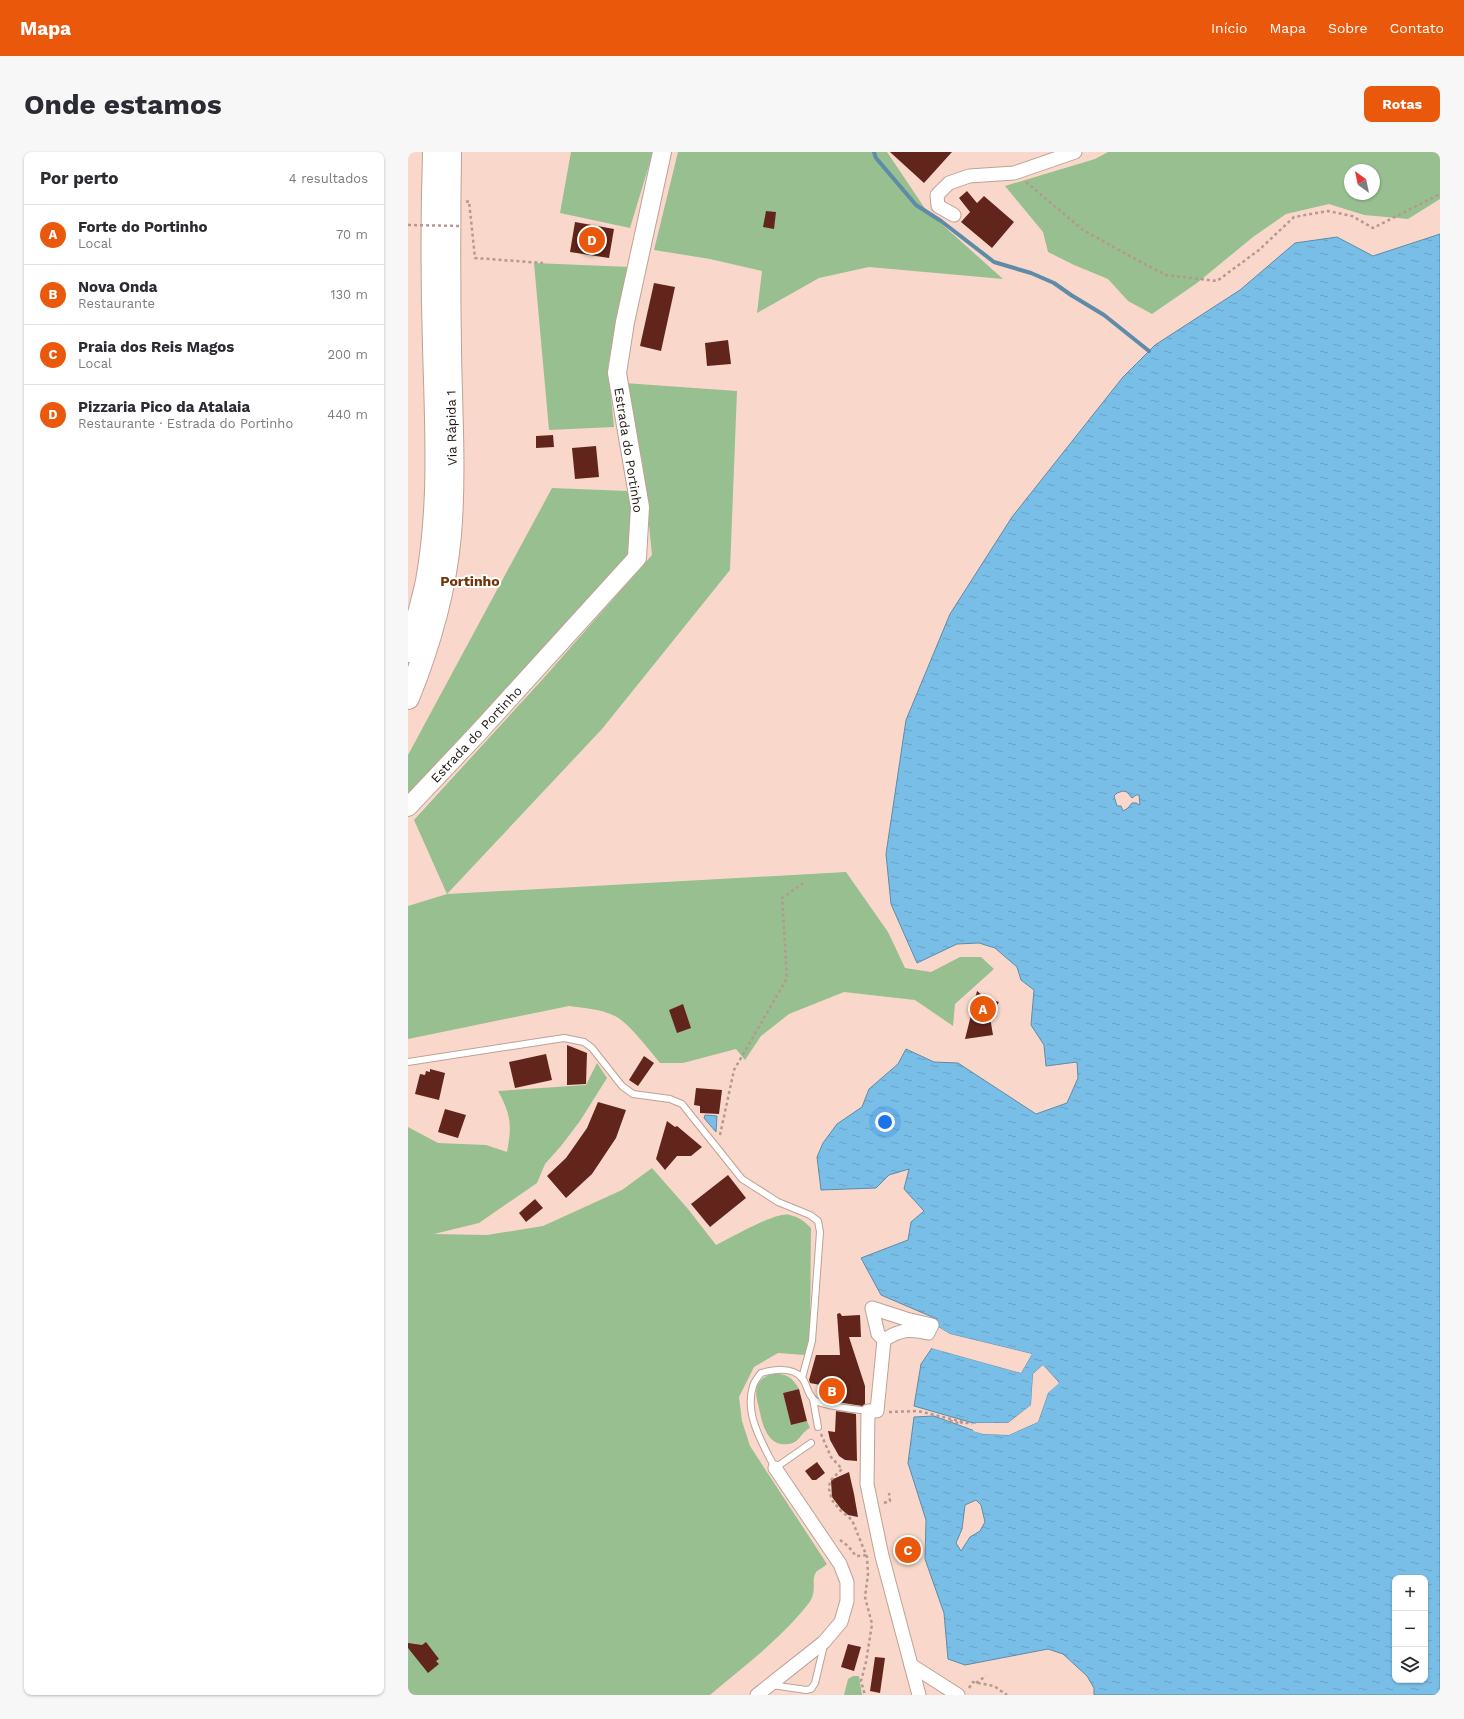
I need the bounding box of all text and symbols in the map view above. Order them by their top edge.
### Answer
text: Mapa [20,17,71,40]
text: Início [1211,20,1247,36]
text: Mapa [1269,20,1306,36]
text: Sobre [1328,20,1368,36]
text: Contato [1390,20,1444,36]
button: Rotas [1364,86,1440,122]
text: Onde estamos [24,88,222,121]
north arrow [1344,164,1380,200]
text: Por perto [40,168,118,188]
text: 4 resultados [289,171,368,186]
text: Forte do Portinho [78,218,207,236]
pin: D [579,225,605,255]
text: A [49,227,57,242]
text: 70 m [336,227,368,242]
text: Local [78,236,112,251]
text: Nova Onda [78,278,157,296]
text: B [49,287,57,302]
text: 130 m [330,287,368,302]
text: Restaurante [78,296,155,311]
text: Praia dos Reis Magos [78,338,234,356]
text: C [49,347,57,362]
text: 200 m [327,347,368,362]
text: Local [78,356,112,371]
street label: Estrada do Portinho [611,386,646,514]
street label: Via Rápida 1 [443,390,460,466]
text: Pizzaria Pico da Atalaia [78,398,250,416]
text: D [48,407,58,422]
text: 440 m [327,407,368,422]
text: Restaurante · Estrada do Portinho [78,416,293,431]
district label: Portinho [440,573,500,589]
street label: Estrada do Portinho [428,683,525,786]
pin: A [970,994,996,1024]
your location [875,1112,895,1132]
pin: B [819,1376,845,1406]
pin: C [895,1535,921,1565]
map controls [1392,1575,1428,1683]
button: + [1392,1575,1428,1611]
button: − [1392,1611,1428,1647]
button: layers [1392,1647,1428,1683]

